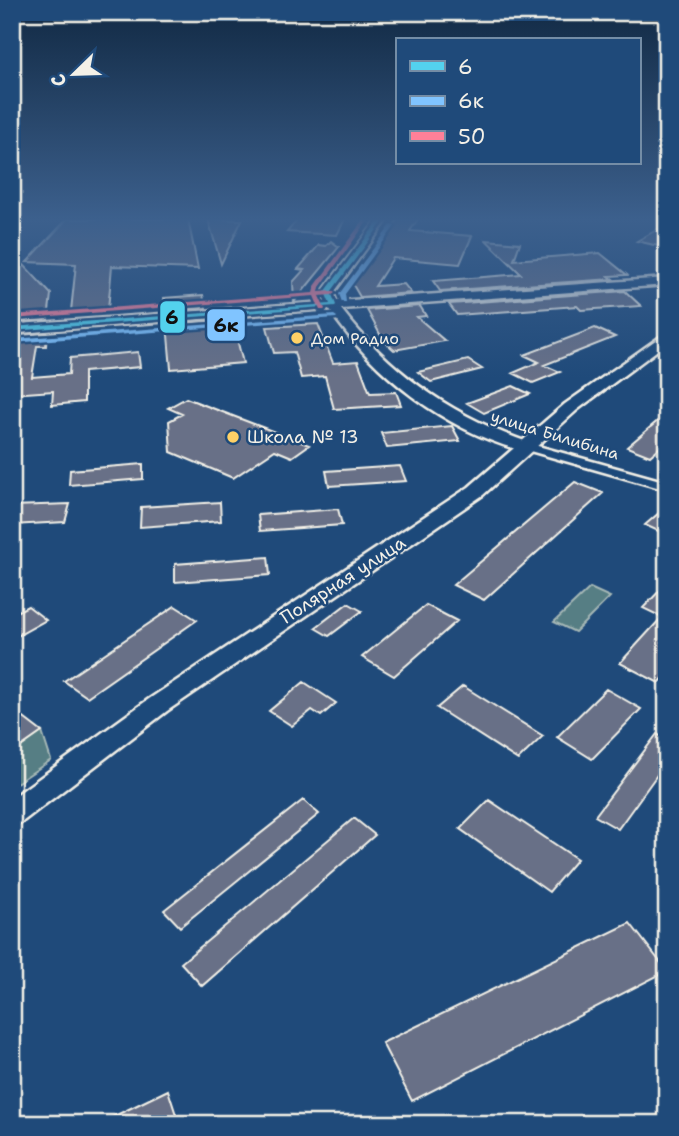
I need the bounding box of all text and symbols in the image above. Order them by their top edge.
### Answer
north arrow [38,38,108,108]
legend [396,38,640,164]
text: 6 [458,53,473,81]
text: С [45,70,73,91]
text: 6к [458,87,484,115]
text: 50 [458,123,485,151]
line badge: 6 [159,300,186,334]
text: 6 [165,305,179,330]
line badge: 6к [206,308,246,342]
text: 6к [213,313,239,338]
place label: Дом Радио [311,328,399,349]
marker: Дом Радио [289,330,305,346]
street label: улица Билибина [488,406,622,464]
place label: Школа № 13 [247,425,359,449]
marker: Школа № 13 [225,429,241,445]
street label: Полярная улица [276,531,410,629]

